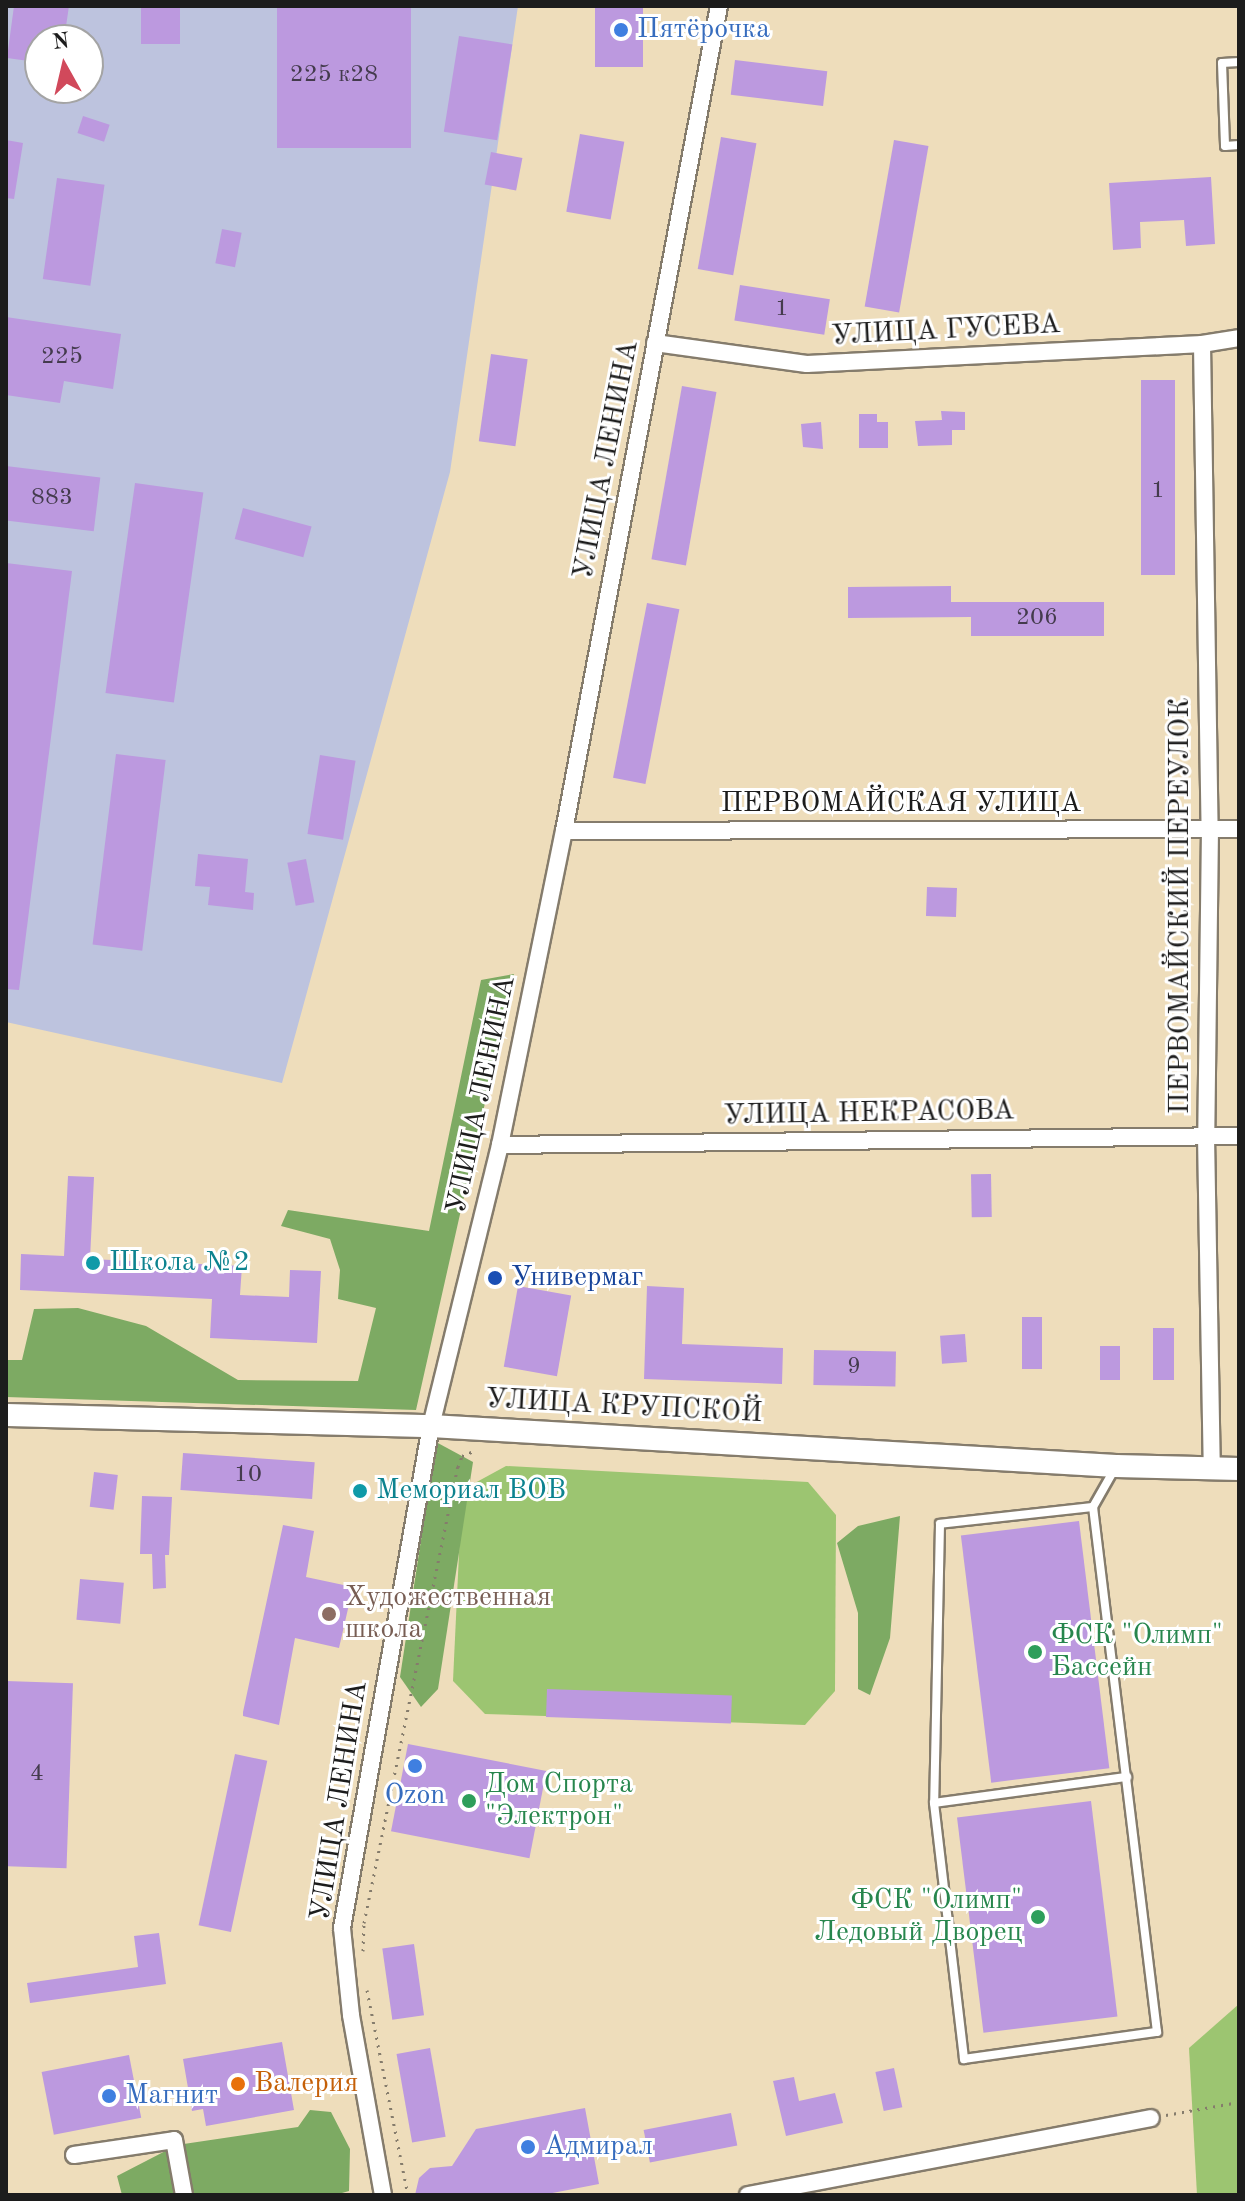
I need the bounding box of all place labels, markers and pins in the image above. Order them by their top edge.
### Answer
place label: Пятёрочка [637,13,770,47]
marker: Пятёрочка [612,21,630,39]
place label: Школа №2 [109,1246,250,1280]
marker: Школа №2 [84,1254,102,1272]
place label: Универмаг [511,1261,644,1295]
marker: Универмаг [486,1269,504,1287]
place label: Мемориал ВОВ [376,1474,566,1508]
marker: Мемориал ВОВ [351,1482,369,1500]
place label: Художественная школа [345,1581,551,1647]
marker: Художественная школа [320,1605,338,1623]
place label: ФСК "Олимп" Бассейн [1051,1619,1223,1685]
marker: ФСК "Олимп" Бассейн [1026,1643,1044,1661]
marker: Ozon [406,1757,424,1775]
place label: Дом Спорта "Электрон" [485,1768,633,1834]
place label: Ozon [385,1779,445,1813]
marker: Дом Спорта "Электрон" [460,1792,478,1810]
place label: ФСК "Олимп" Ледовый Дворец [814,1884,1022,1950]
marker: ФСК "Олимп" Ледовый Дворец [1029,1908,1047,1926]
place label: Валерия [254,2067,358,2101]
marker: Валерия [229,2075,247,2093]
place label: Магнит [125,2079,218,2113]
marker: Магнит [100,2087,118,2105]
place label: Адмирал [544,2130,653,2164]
marker: Адмирал [519,2138,537,2156]

